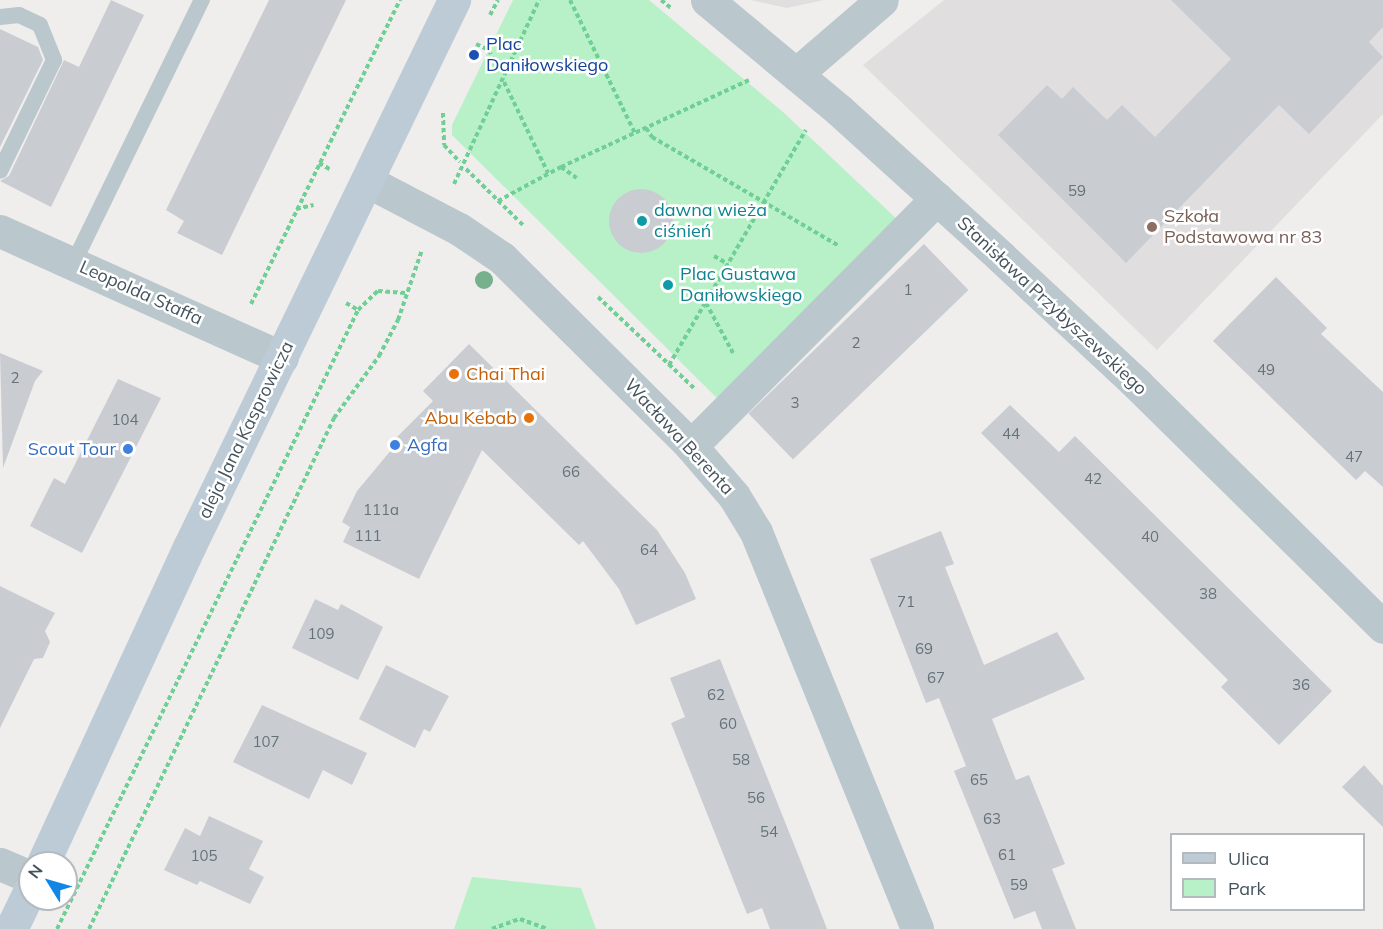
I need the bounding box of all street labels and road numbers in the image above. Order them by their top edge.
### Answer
street label: Stanisława Przybyszewskiego [953,212,1151,400]
street label: Leopolda Staffa [76,256,206,330]
street label: aleja Jana Kasprowicza [194,338,298,522]
street label: Wacława Berenta [620,375,738,499]

